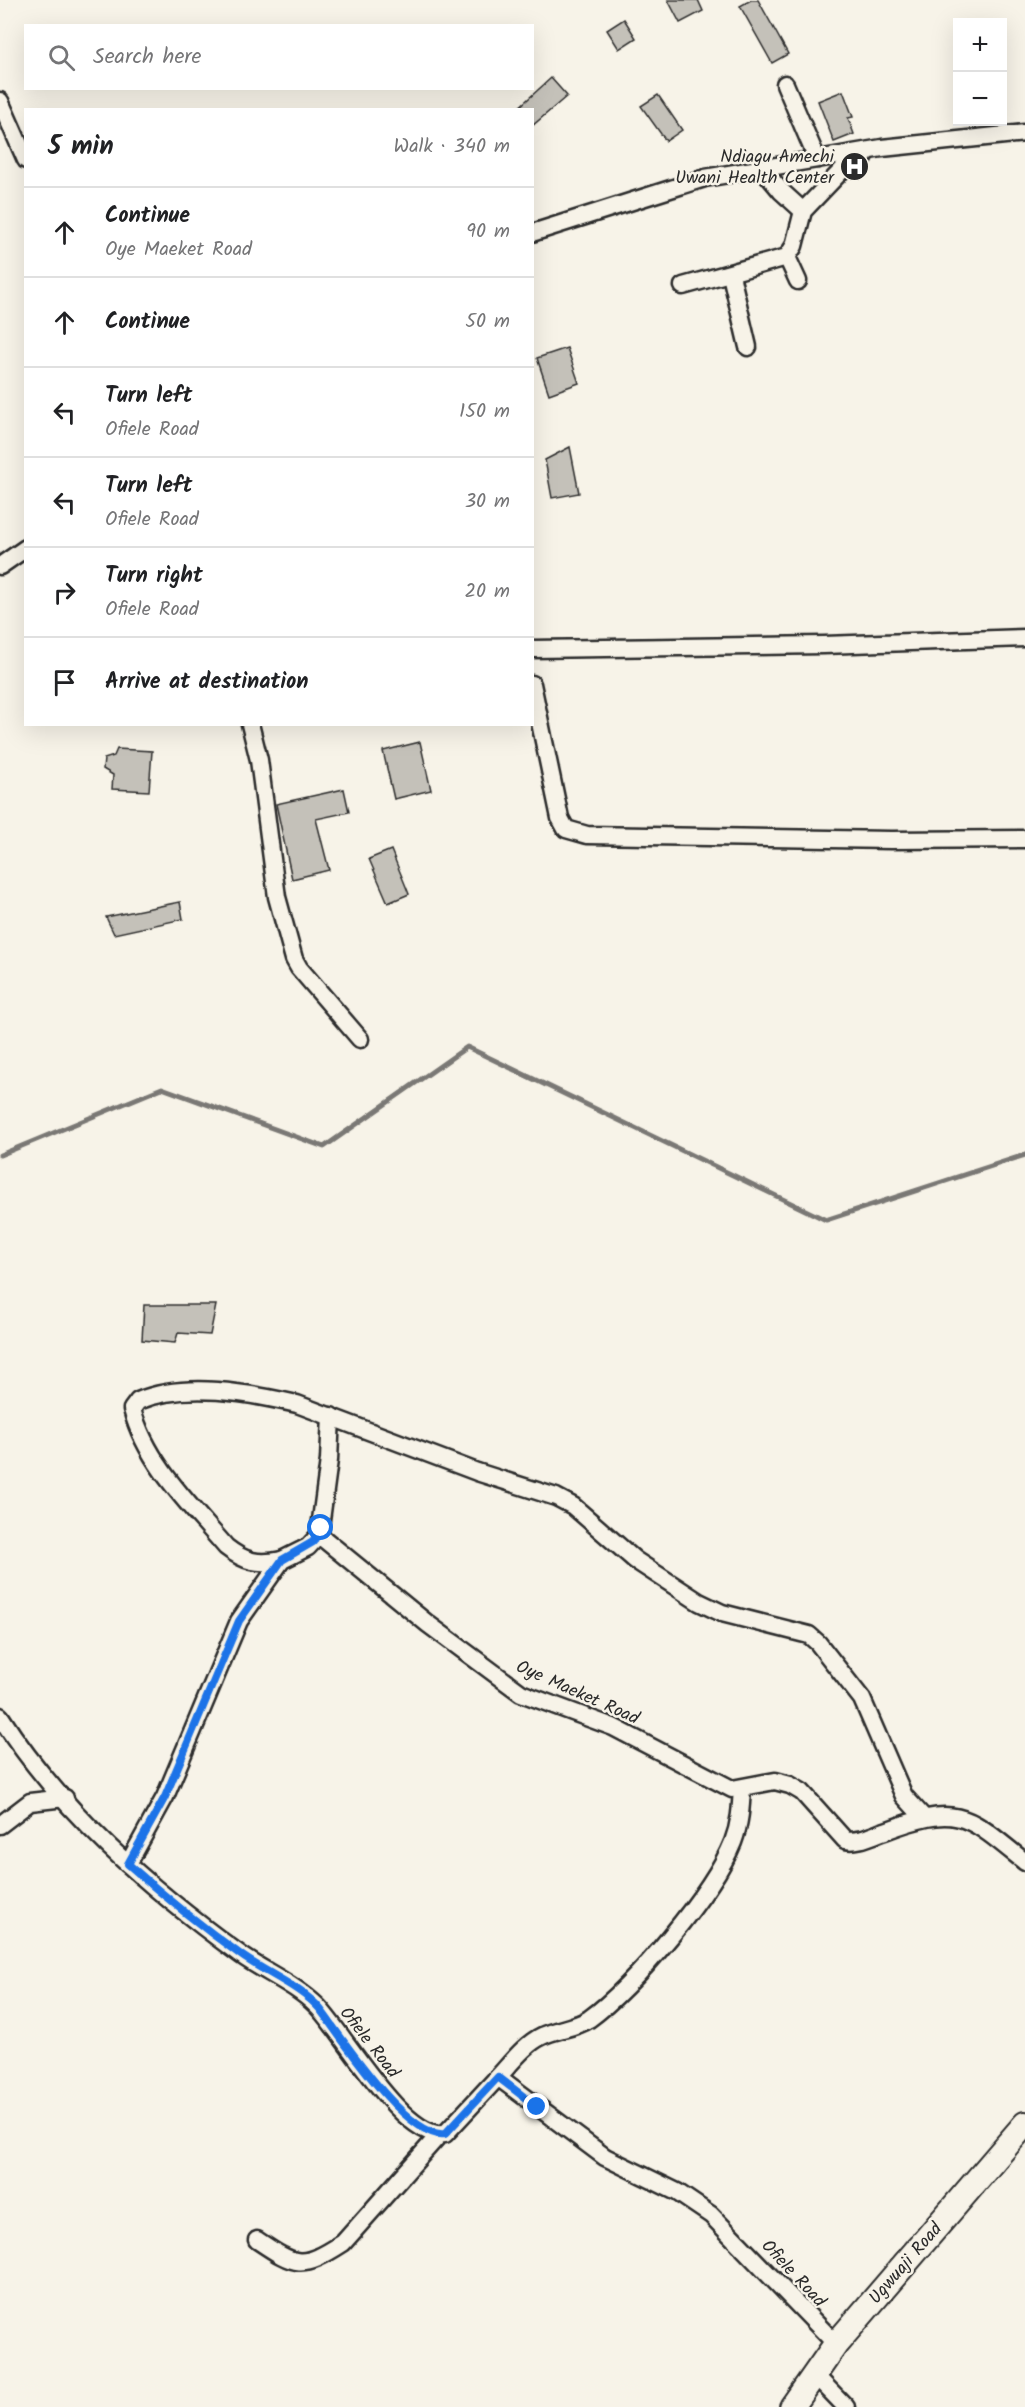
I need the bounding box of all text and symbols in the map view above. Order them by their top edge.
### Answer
map controls [953,18,1007,126]
button: + [953,18,1007,72]
search box [24,24,534,90]
text: Search here [93,40,201,75]
icon: search [45,41,78,74]
button: − [953,72,1007,126]
text: 5 min [48,126,114,168]
text: Walk · 340 m [394,131,510,163]
place label: Ndiagu Amechi Uwani Health Center [675,143,835,193]
hospital icon: Ndiagu Amechi Uwani Health Center [839,150,871,182]
text: Continue [105,199,190,234]
icon: ahead [48,216,81,249]
text: 90 m [466,216,510,248]
text: Oye Maeket Road [105,234,252,266]
text: Continue [105,305,190,340]
icon: ahead [48,306,81,339]
text: 50 m [465,306,510,338]
text: Turn left [105,379,192,414]
icon: left [48,396,81,429]
text: 150 m [459,396,510,428]
text: Ofiele Road [105,414,199,446]
text: Turn left [105,469,192,504]
icon: left [48,486,81,519]
text: 30 m [465,486,510,518]
text: Ofiele Road [105,504,199,536]
text: Turn right [105,559,203,594]
icon: right [48,576,81,609]
text: 20 m [464,576,510,608]
text: Ofiele Road [105,594,199,626]
text: Arrive at destination [105,665,308,700]
icon: arrive [48,666,81,699]
route start [307,1514,333,1540]
street label: Oye Maeket Road [511,1653,645,1734]
street label: Ofiele Road [331,2001,407,2086]
route end [523,2093,549,2119]
street label: Ugwuaji Road [862,2216,951,2311]
street label: Ofiele Road [753,2233,833,2316]

